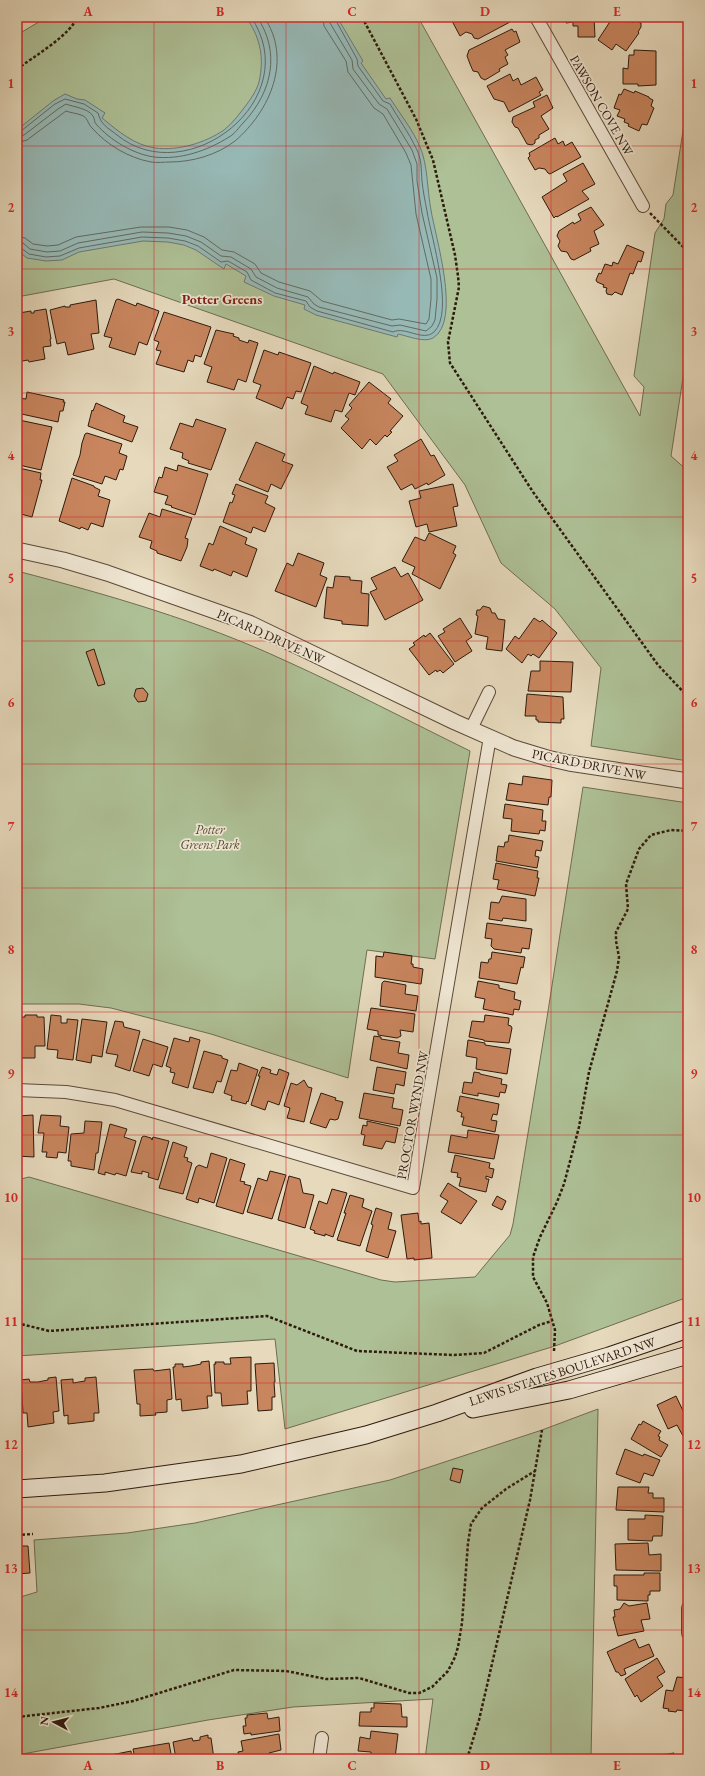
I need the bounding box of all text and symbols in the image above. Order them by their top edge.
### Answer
text: A [82,3,93,20]
text: B [216,3,224,20]
text: C [347,3,357,20]
text: D [480,3,490,20]
text: E [613,3,621,20]
street label: PAWSON COVE NW [566,52,638,159]
text: 1 [8,75,15,92]
text: 1 [691,75,698,92]
text: 2 [8,199,15,216]
text: 2 [691,199,698,216]
district label: Potter Greens [182,290,262,308]
text: 3 [8,323,15,340]
text: 3 [691,323,698,340]
text: 4 [8,447,15,464]
text: 4 [691,447,698,464]
text: 5 [8,570,14,587]
text: 5 [691,570,697,587]
street label: PICARD DRIVE NW [214,605,328,668]
text: 6 [8,694,15,711]
text: 6 [691,694,698,711]
street label: PICARD DRIVE NW [530,745,648,784]
text: 7 [8,818,15,835]
text: 7 [691,818,698,835]
park label: Potter Greens Park [180,821,240,853]
text: 8 [8,941,15,958]
text: 8 [691,941,698,958]
street label: PROCTOR WYND NW [393,1048,432,1181]
text: 9 [8,1065,15,1082]
text: 9 [691,1065,698,1082]
text: 10 [4,1189,18,1206]
text: 10 [687,1189,701,1206]
text: 11 [4,1313,18,1330]
text: 11 [687,1313,701,1330]
street label: LEWIS ESTATES BOULEVARD NW [467,1333,659,1410]
text: 12 [4,1436,18,1453]
text: 12 [687,1436,701,1453]
text: 13 [4,1560,18,1577]
text: 13 [687,1560,701,1577]
text: 14 [4,1684,18,1701]
text: 14 [687,1684,701,1701]
north arrow [34,1702,74,1742]
text: N [37,1715,52,1726]
text: A [82,1757,93,1774]
text: B [216,1757,224,1774]
text: C [347,1757,357,1774]
text: D [480,1757,490,1774]
text: E [613,1757,621,1774]

